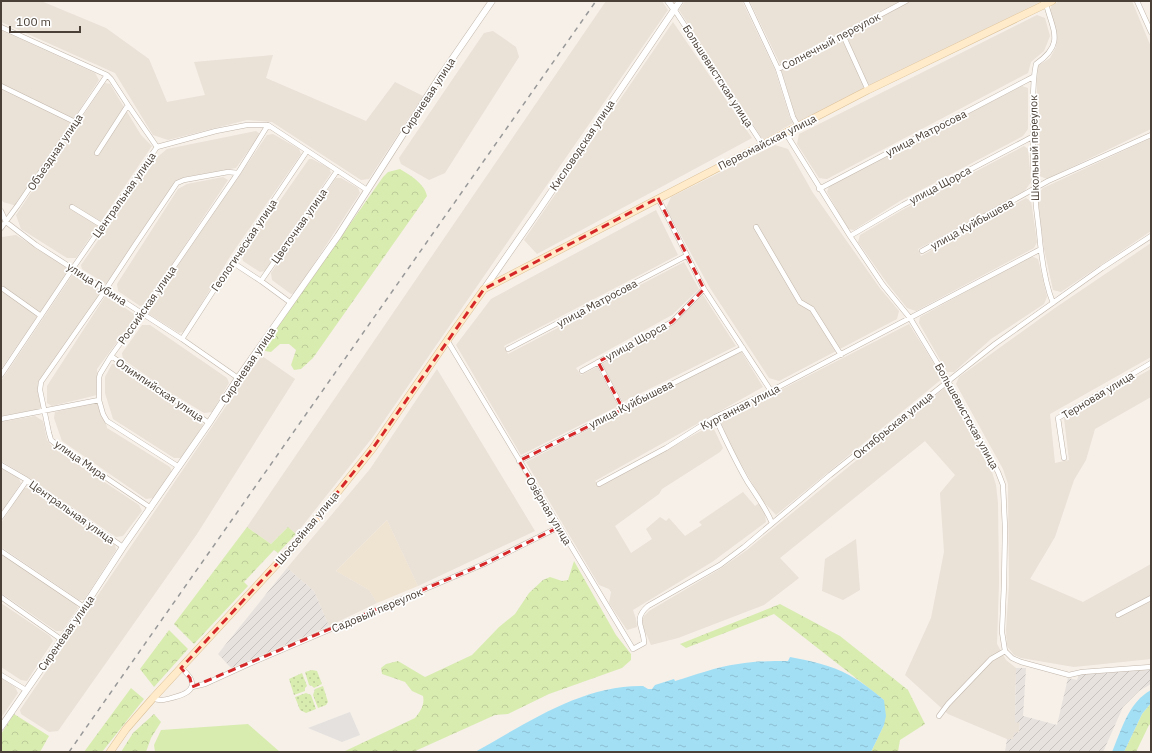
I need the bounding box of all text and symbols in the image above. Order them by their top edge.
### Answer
scale bar [10,8,80,34]
street label: Солнечный переулок [779,9,883,73]
text: 100 m [16,14,51,29]
street label: Большевистская улица [680,22,756,130]
street label: Сиреневая улица [398,55,458,137]
street label: Школьный переулок [1026,95,1042,201]
street label: Кисловодская улица [546,97,618,193]
street label: улица Матросова [883,107,969,159]
street label: Объездная улица [24,111,86,193]
street label: Первомайская улица [715,111,819,173]
street label: Центральная улица [89,149,159,240]
street label: улица Щорса [907,163,973,207]
street label: Цветочная улица [268,186,330,266]
street label: улица Куйбышева [928,195,1016,253]
street label: Геологическая улица [208,196,280,294]
street label: улица Губина [64,259,130,309]
street label: Российская улица [115,263,179,347]
street label: улица Матросова [554,276,640,330]
street label: улица Щорса [603,318,669,364]
street label: Сиреневая улица [217,324,279,406]
street label: Олимпийская улица [113,355,207,425]
street label: Большевистская улица [932,360,1002,472]
street label: Терновая улица [1059,368,1137,422]
street label: улица Куйбышева [586,377,676,431]
street label: Курганная улица [698,381,782,433]
street label: Октябрьская улица [850,388,936,462]
street label: улица Мира [52,437,110,483]
street label: Озёрная улица [523,474,575,548]
street label: Центральная улица [27,477,118,547]
street label: Шоссейная улица [272,488,342,568]
street label: Садовый переулок [329,585,425,635]
street label: Сиреневая улица [35,592,97,674]

